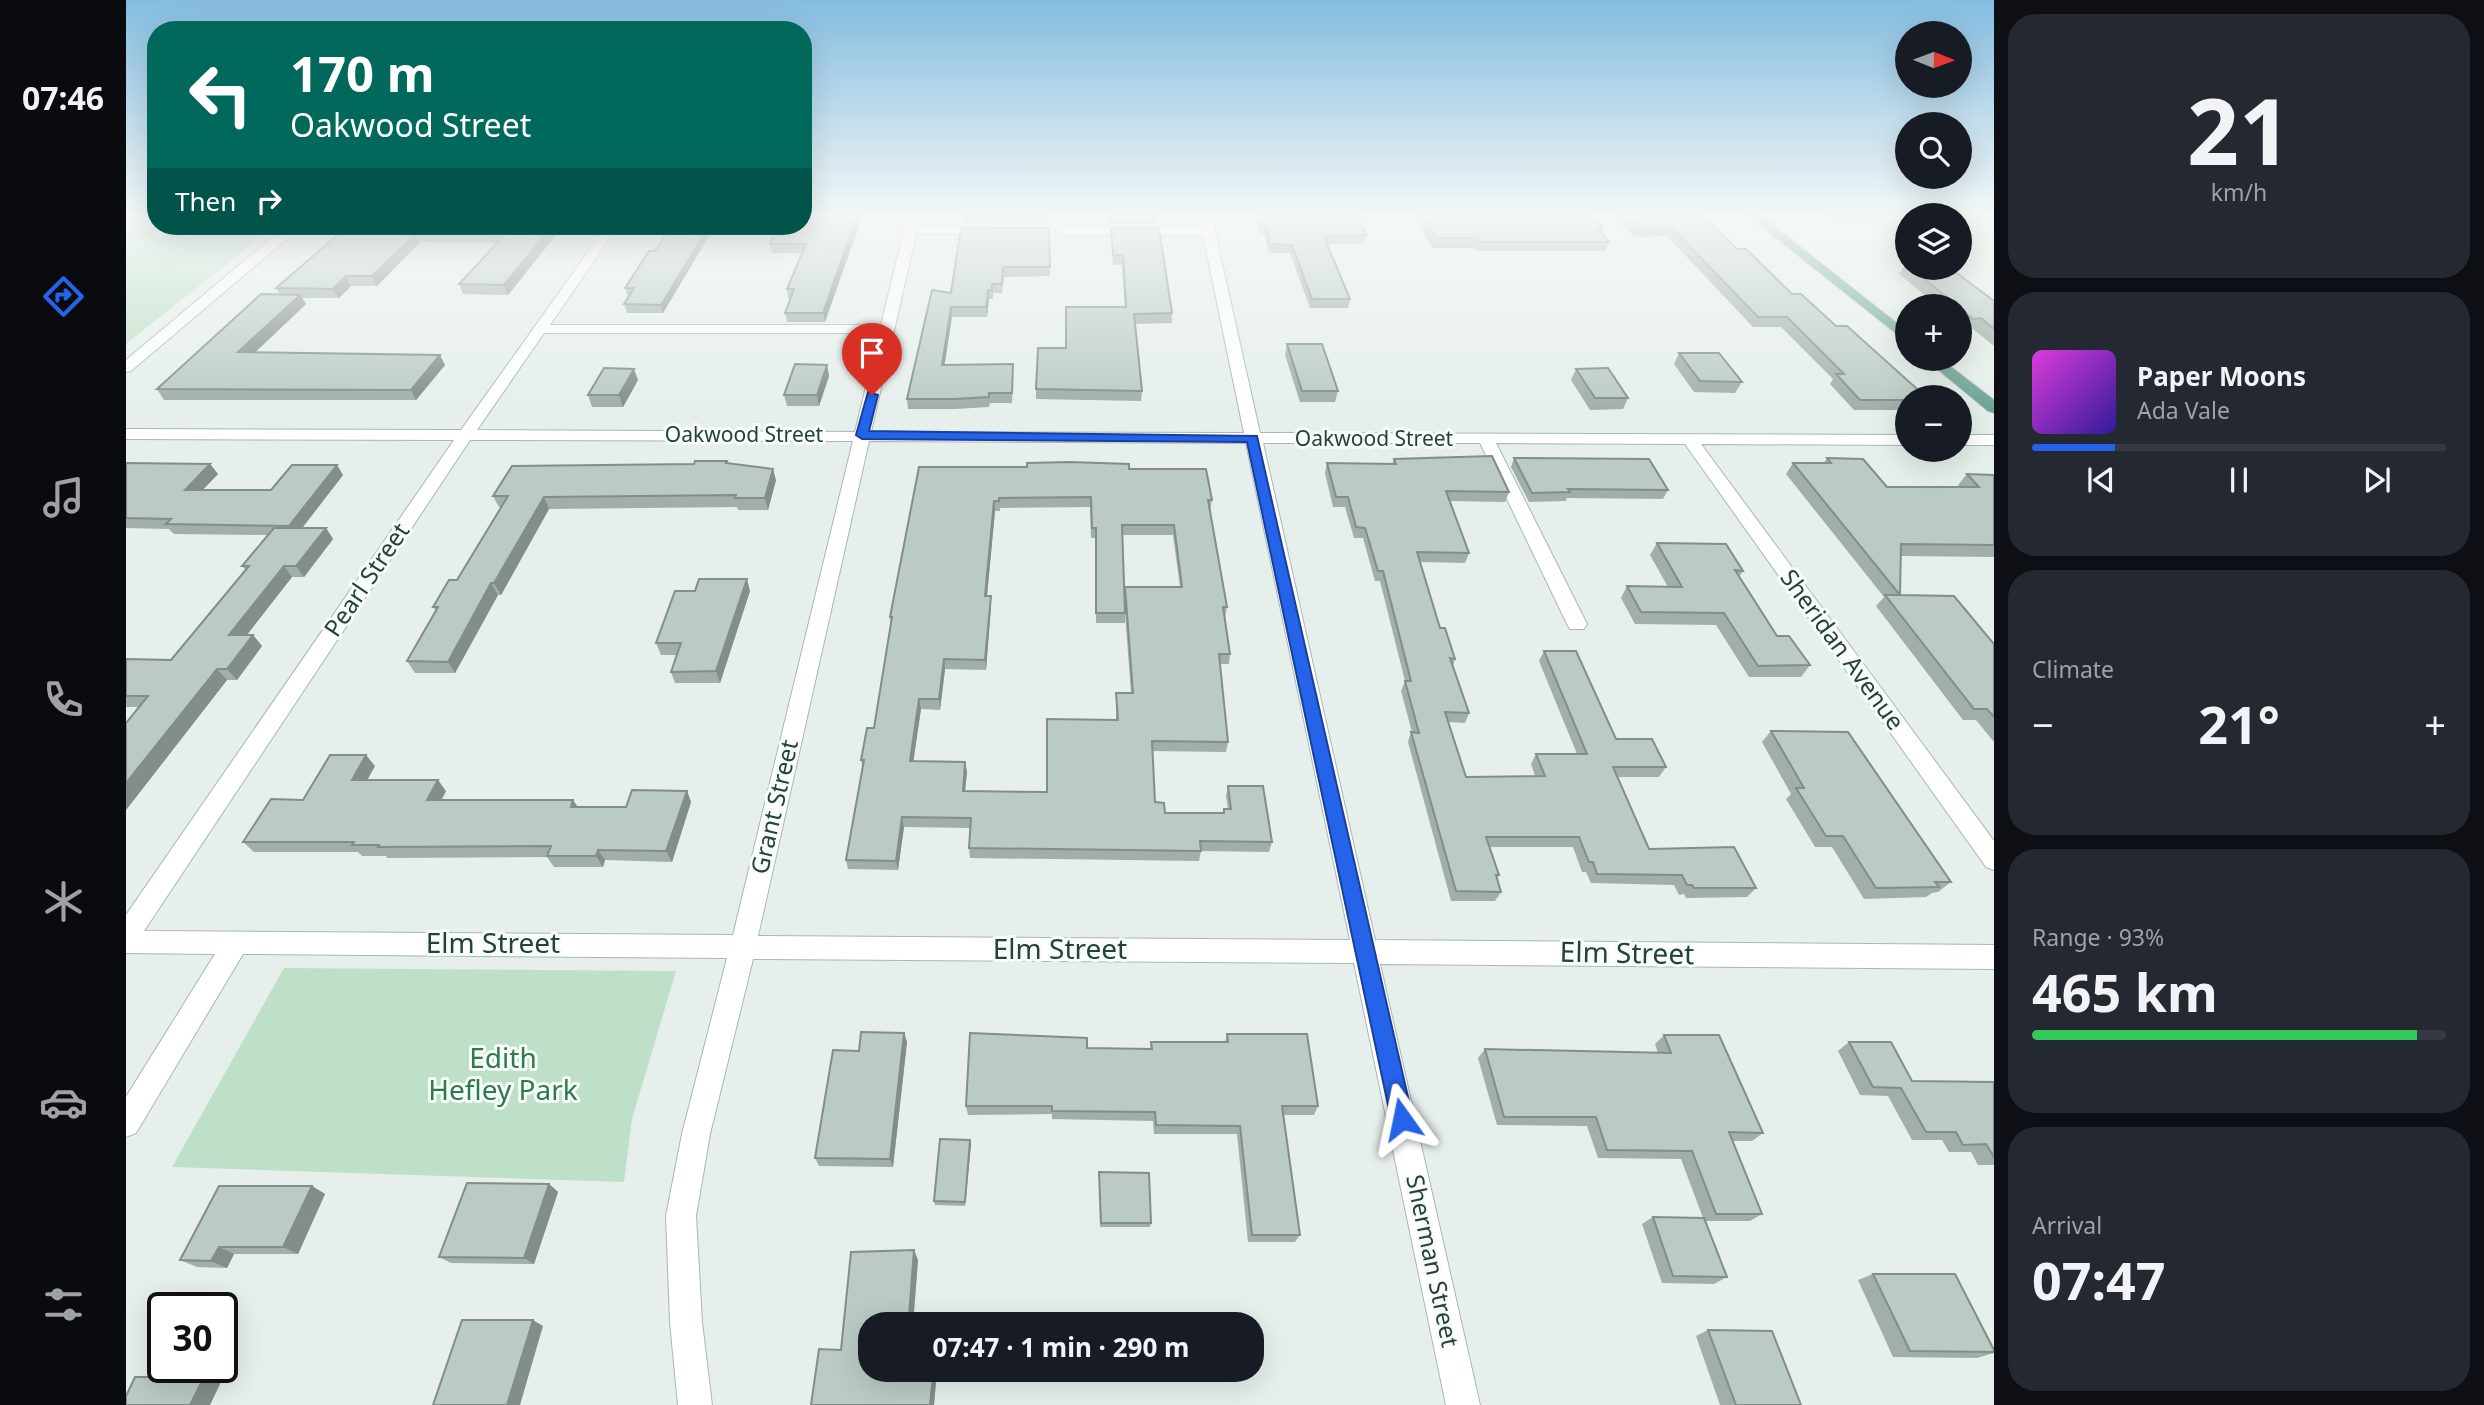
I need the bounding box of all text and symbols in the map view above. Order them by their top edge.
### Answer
north arrow [1895,21,1972,98]
map controls [1895,21,1972,462]
text: 170 m [290,40,435,106]
icon: left [175,49,266,140]
text: 21 [2187,68,2291,192]
text: 07:46 [22,76,104,119]
text: Oakwood Street [290,103,531,146]
button: search [1895,112,1972,189]
text: km/h [2211,176,2267,208]
icon: right [250,182,288,220]
text: Then [175,183,236,219]
button: layers [1895,203,1972,280]
icon: directions [39,272,88,321]
button: + [1895,294,1972,371]
pin [842,323,902,395]
icon: arrive [853,334,891,372]
text: Paper Moons [2137,358,2306,394]
button: − [1895,385,1972,462]
text: Ada Vale [2137,394,2230,426]
street label: Oakwood Street [665,420,824,448]
street label: Oakwood Street [1295,424,1454,452]
icon: previous [2082,461,2120,499]
icon: pause [2220,461,2258,499]
icon: next [2358,461,2396,499]
icon: music [39,473,88,522]
street label: Pearl Street [315,515,416,643]
street label: Sheridan Avenue [1774,562,1913,736]
text: Climate [2032,653,2114,685]
icon: phone [39,675,88,724]
text: 21° [2198,688,2280,759]
text: − [2032,698,2054,750]
text: + [2424,698,2446,750]
street label: Grant Street [742,736,805,877]
icon: climate [39,877,88,926]
text: Range · 93% [2032,921,2164,953]
street label: Elm Street [426,923,560,961]
street label: Elm Street [993,929,1127,967]
street label: Elm Street [1559,932,1695,972]
text: 465 km [2032,956,2218,1027]
park label: Edith Hefley Park [428,1038,578,1108]
icon: car [39,1078,88,1127]
position arrow [1365,1082,1439,1156]
street label: Sherman Street [1399,1171,1468,1350]
text: Arrival [2032,1209,2102,1241]
text: 07:47 [2032,1244,2166,1315]
icon: filters [39,1280,88,1329]
speed limit sign: 30 [147,1292,238,1383]
text: 07:47 · 1 min · 290 m [933,1329,1189,1365]

